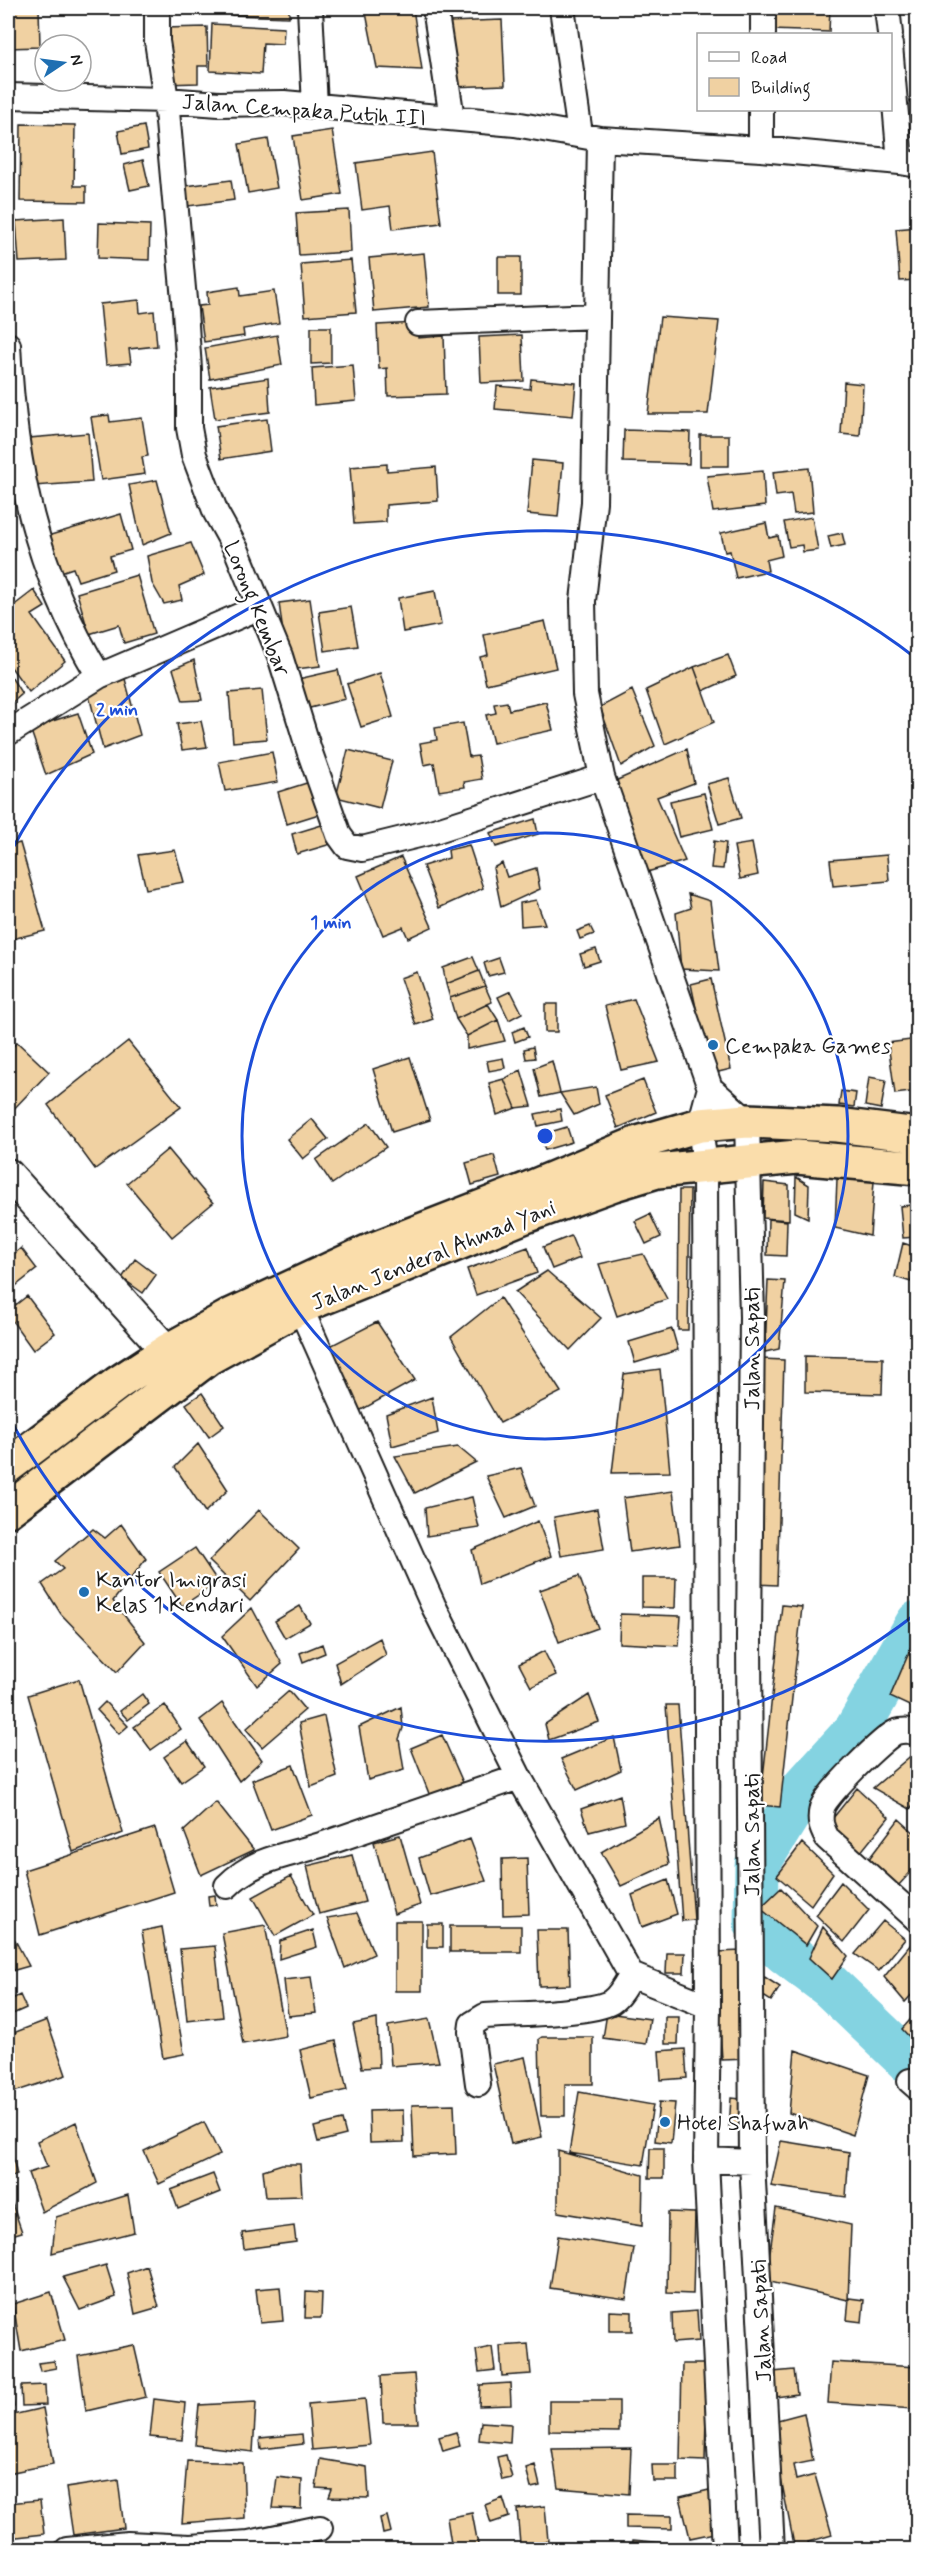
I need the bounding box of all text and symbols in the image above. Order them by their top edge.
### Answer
north arrow [33,33,93,93]
legend [697,33,892,111]
text: Road [751,46,787,70]
text: N [65,52,88,68]
text: Building [751,76,811,102]
street label: Jalan Cempaka Putih III [181,88,427,133]
street label: Lorong Kembar [214,537,296,682]
text: 2 min [96,698,138,722]
text: 1 min [310,911,352,935]
place label: Cempaka Games [725,1033,891,1061]
marker: Cempaka Games [706,1038,720,1052]
centre of rings [535,1126,555,1146]
street label: Jalan Jenderal Ahmad Yani [308,1194,560,1318]
street label: Jalan Sapati [739,1288,767,1410]
place label: Kantor Imigrasi Kelas 1 Kendari [96,1567,247,1620]
marker: Kantor Imigrasi Kelas 1 Kendari [77,1585,91,1599]
street label: Jalan Sapati [739,1774,767,1896]
place label: Hotel Shafwah [677,2110,809,2138]
marker: Hotel Shafwah [658,2115,672,2129]
street label: Jalan Sapati [745,2259,779,2383]

